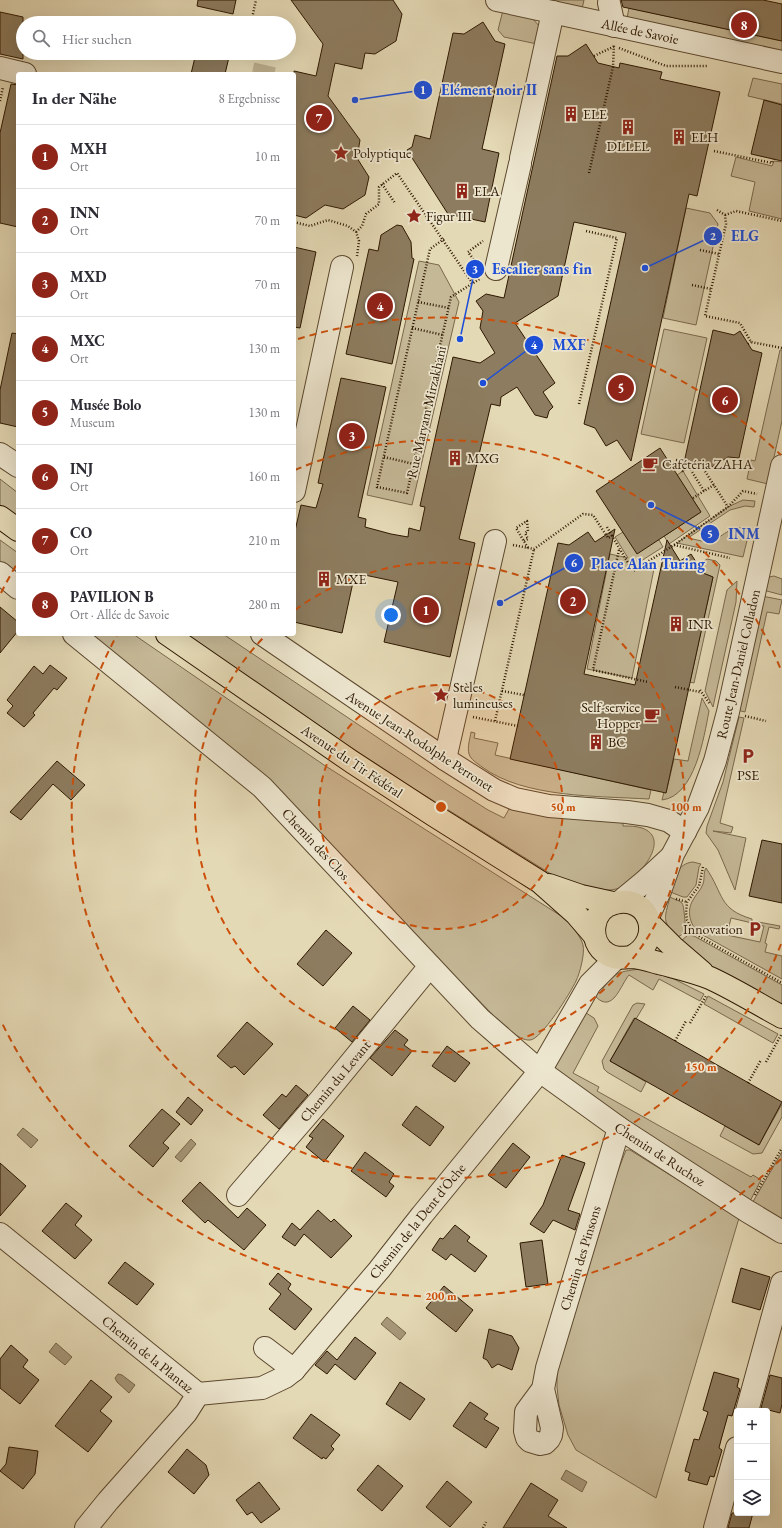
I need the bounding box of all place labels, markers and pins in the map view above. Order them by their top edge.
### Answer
pin: 8 [731,10,757,40]
callout: Elément noir II [413,77,545,104]
pin: 7 [306,103,332,133]
building icon: ELE [562,105,580,123]
place label: ELE [583,105,607,123]
building icon: DLLEL [619,118,637,136]
building icon: ELH [670,128,688,146]
place label: ELH [691,128,718,146]
place label: DLLEL [607,137,650,155]
place icon: Polyptique [332,144,350,162]
place label: Polyptique [353,144,412,162]
building icon: ELA [453,182,471,200]
place label: ELA [474,182,500,200]
place icon: Figur III [405,207,423,225]
place label: Figur III [426,207,472,225]
callout: ELG [703,223,768,250]
callout: Escalier sans fin [465,256,599,283]
pin: 4 [367,291,393,321]
callout: MXF [524,331,594,358]
pin: 5 [608,373,634,403]
pin: 6 [712,385,738,415]
pin: 3 [339,421,365,451]
building icon: MXG [446,449,464,467]
place label: MXG [467,449,499,467]
cafe icon: Cafétéria ZAHA [641,455,659,473]
place label: Cafétéria ZAHA [662,455,753,473]
callout: INM [700,521,768,548]
callout: Place Alan Turing [564,550,713,577]
building icon: MXE [315,570,333,588]
place label: MXE [336,570,367,588]
pin: 2 [560,586,586,616]
pin: 1 [413,595,439,625]
building icon: INR [667,615,685,633]
place label: INR [688,615,715,633]
place label: Stèles lumineuses [453,678,513,712]
place icon: Stèles lumineuses [432,686,450,704]
place label: Self-service Hopper [581,698,641,732]
cafe icon: Self-service Hopper [643,706,661,724]
building icon: BC [587,733,605,751]
place label: BC [608,733,626,751]
parking icon: PSE [739,747,757,765]
place label: PSE [737,766,759,784]
centre of rings [434,800,448,814]
place label: Innovation [683,920,744,938]
parking icon: Innovation [746,920,764,938]

